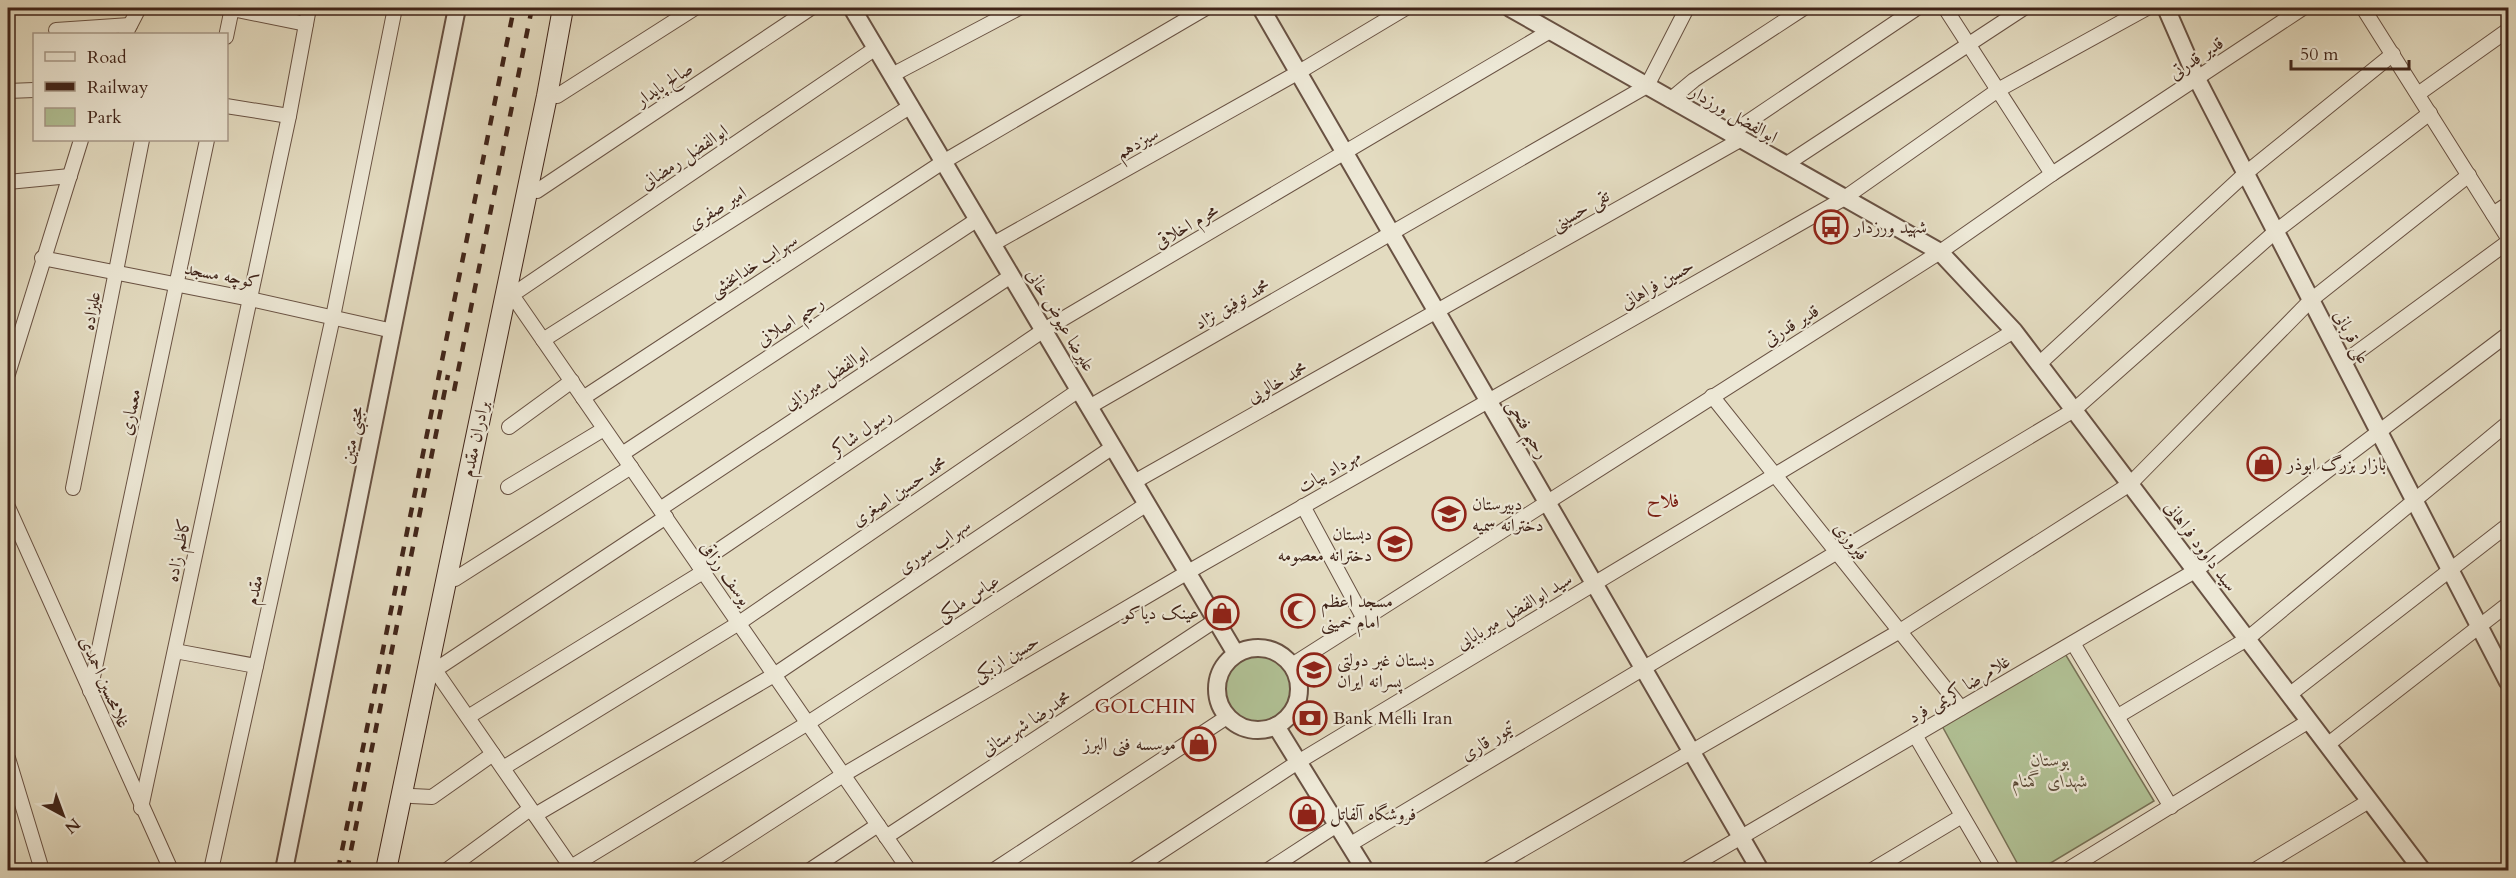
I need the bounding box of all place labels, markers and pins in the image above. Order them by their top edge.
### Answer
bus stop icon: شهید ورزدار [1813,209,1849,245]
place label: شهید ورزدار [1852,215,1927,240]
shop icon: بازار بزرگ ابوذر [2246,446,2282,482]
place label: بازار بزرگ ابوذر [2285,452,2386,477]
place label: دبیرستان دخترانه سمیه [1472,492,1544,538]
school or university icon: دبیرستان دخترانه سمیه [1431,496,1467,532]
place label: دبستان دخترانه معصومه [1278,522,1372,568]
school or university icon: دبستان دخترانه معصومه [1377,526,1413,562]
place label: مسجد اعظم امام خمینی [1321,589,1393,638]
mosque icon: مسجد اعظم امام خمینی [1280,593,1316,629]
shop icon: عینک دیاکو [1204,595,1240,631]
place label: عینک دیاکو [1121,601,1199,626]
place label: دبستان غبر دولتی پسرانه ایران [1337,648,1435,694]
school or university icon: دبستان غبر دولتی پسرانه ایران [1296,652,1332,688]
bank icon: Bank Melli Iran [1292,700,1328,736]
place label: Bank Melli Iran [1333,706,1453,731]
shop icon: موسسه فنی البرز [1181,726,1217,762]
place label: موسسه فنی البرز [1081,732,1176,757]
shop icon: فروشگاه آلفاتل [1289,796,1325,832]
place label: فروشگاه آلفاتل [1330,802,1416,827]

